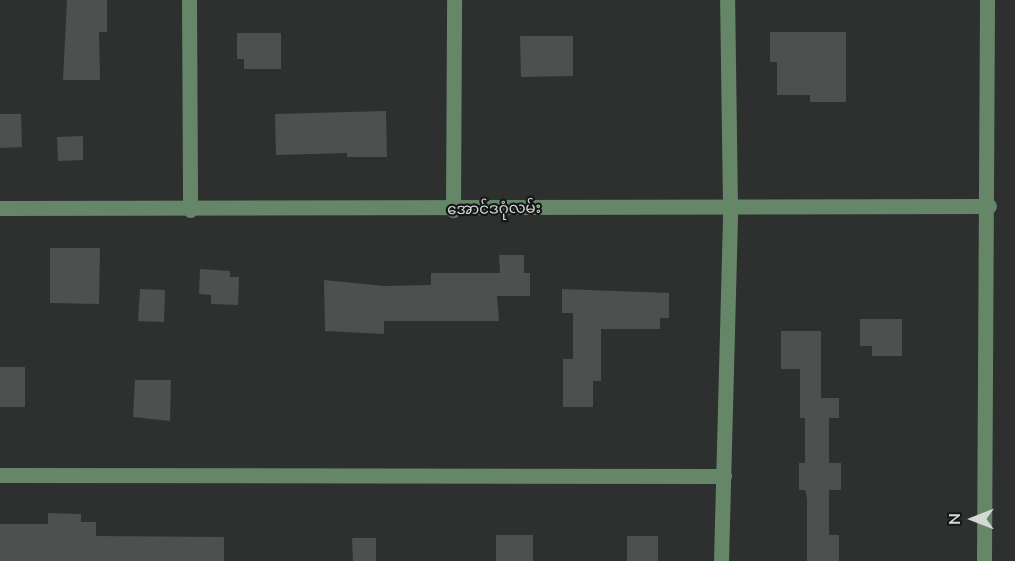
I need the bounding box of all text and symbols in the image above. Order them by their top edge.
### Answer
street label: အောင်ဒဂုံလမ်း [447,199,541,219]
north arrow [943,489,1003,549]
text: N [944,513,966,525]

